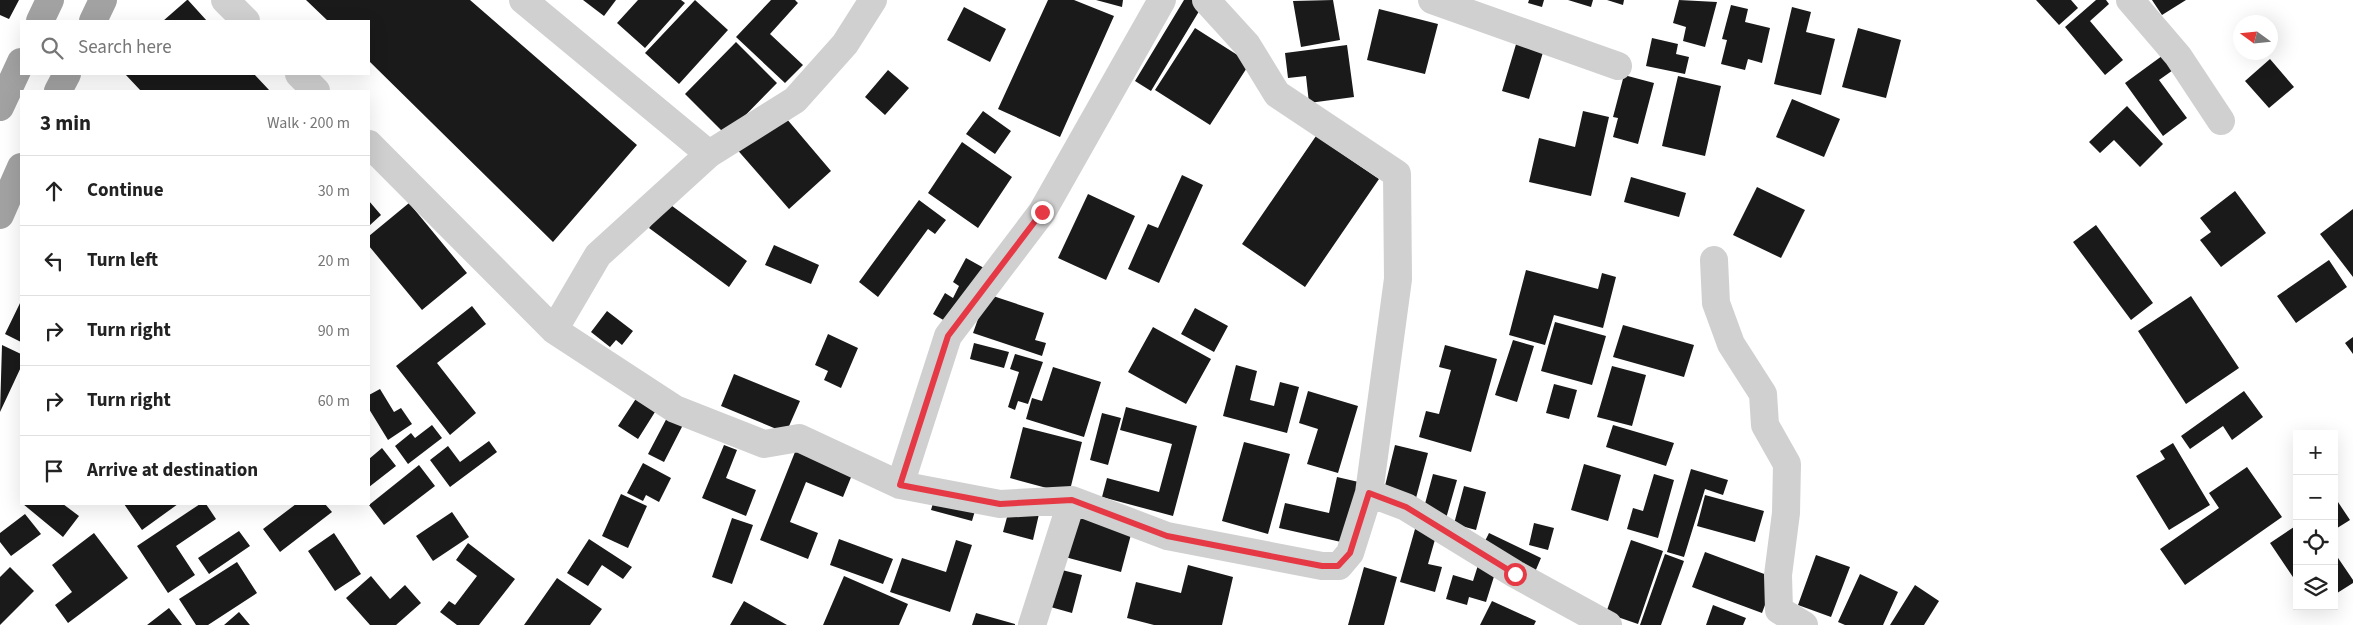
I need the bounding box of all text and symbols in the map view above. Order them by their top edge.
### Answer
north arrow [2233,15,2278,60]
search box [20,20,370,75]
icon: search [38,34,66,62]
text: Search here [78,34,172,61]
text: 3 min [40,108,91,138]
text: Walk · 200 m [267,112,350,134]
icon: ahead [40,177,68,205]
text: Continue [87,177,164,204]
text: 30 m [318,180,350,202]
route end [1031,201,1054,224]
icon: left [40,247,68,275]
text: Turn left [87,247,158,274]
text: 20 m [318,250,350,272]
icon: right [40,317,68,345]
text: Turn right [87,317,171,344]
text: 90 m [318,320,350,342]
icon: right [40,387,68,415]
text: Turn right [87,387,171,414]
text: 60 m [318,390,350,412]
map controls [2293,430,2338,610]
button: + [2293,430,2338,475]
icon: arrive [40,457,68,485]
text: Arrive at destination [87,457,258,484]
button: − [2293,475,2338,520]
button: locate [2293,520,2338,565]
route start [1504,563,1527,586]
button: layers [2293,565,2338,610]

